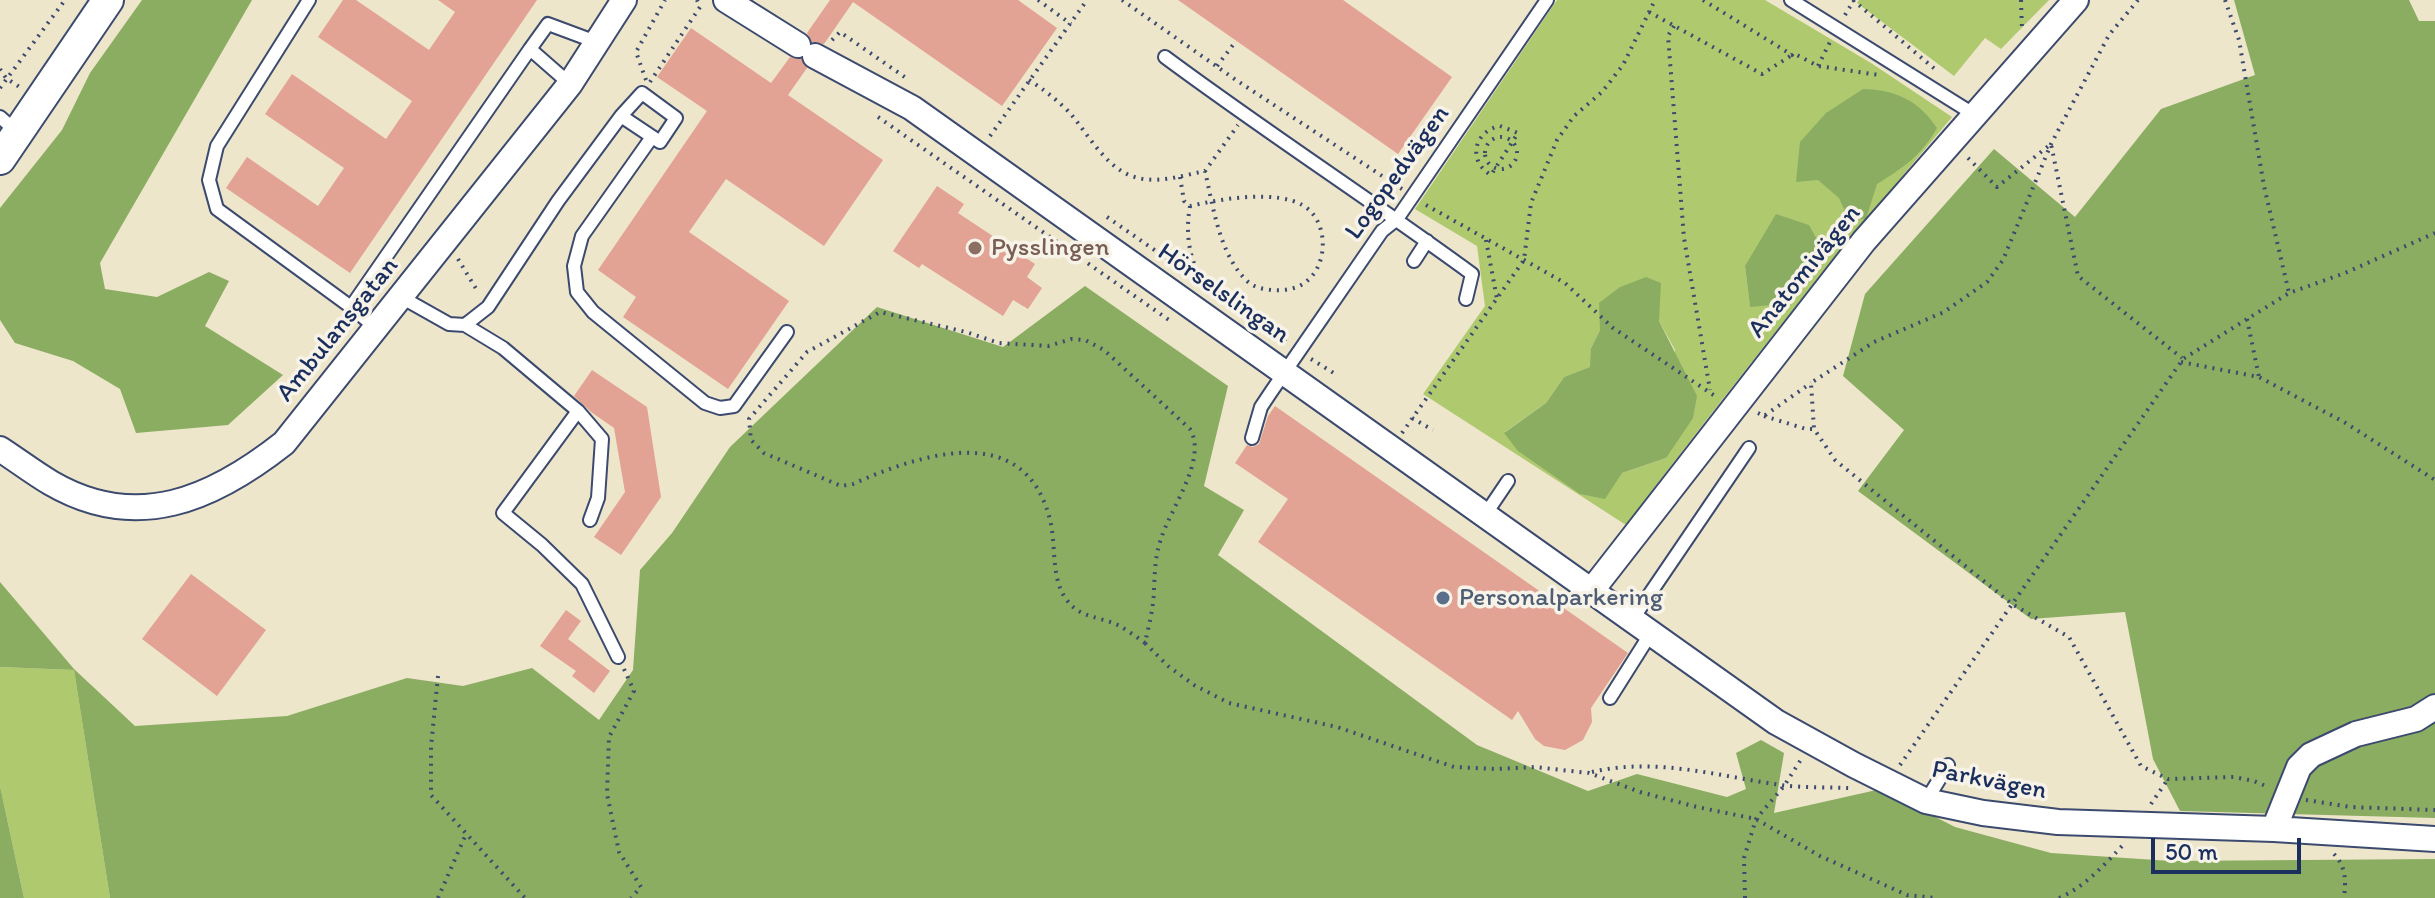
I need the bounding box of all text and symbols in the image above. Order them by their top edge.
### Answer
street label: Logopedvägen [1339,100,1457,246]
street label: Anatomivägen [1742,199,1868,345]
place label: Pysslingen [991,232,1109,264]
street label: Hörselslingan [1151,237,1295,351]
marker: Pysslingen [966,239,984,257]
street label: Ambulansgatan [270,251,406,409]
place label: Personalparkering [1459,582,1663,614]
marker: Personalparkering [1434,589,1452,607]
street label: Parkvägen [1929,755,2049,807]
scale bar [2155,822,2305,872]
text: 50 m [2165,837,2218,866]

